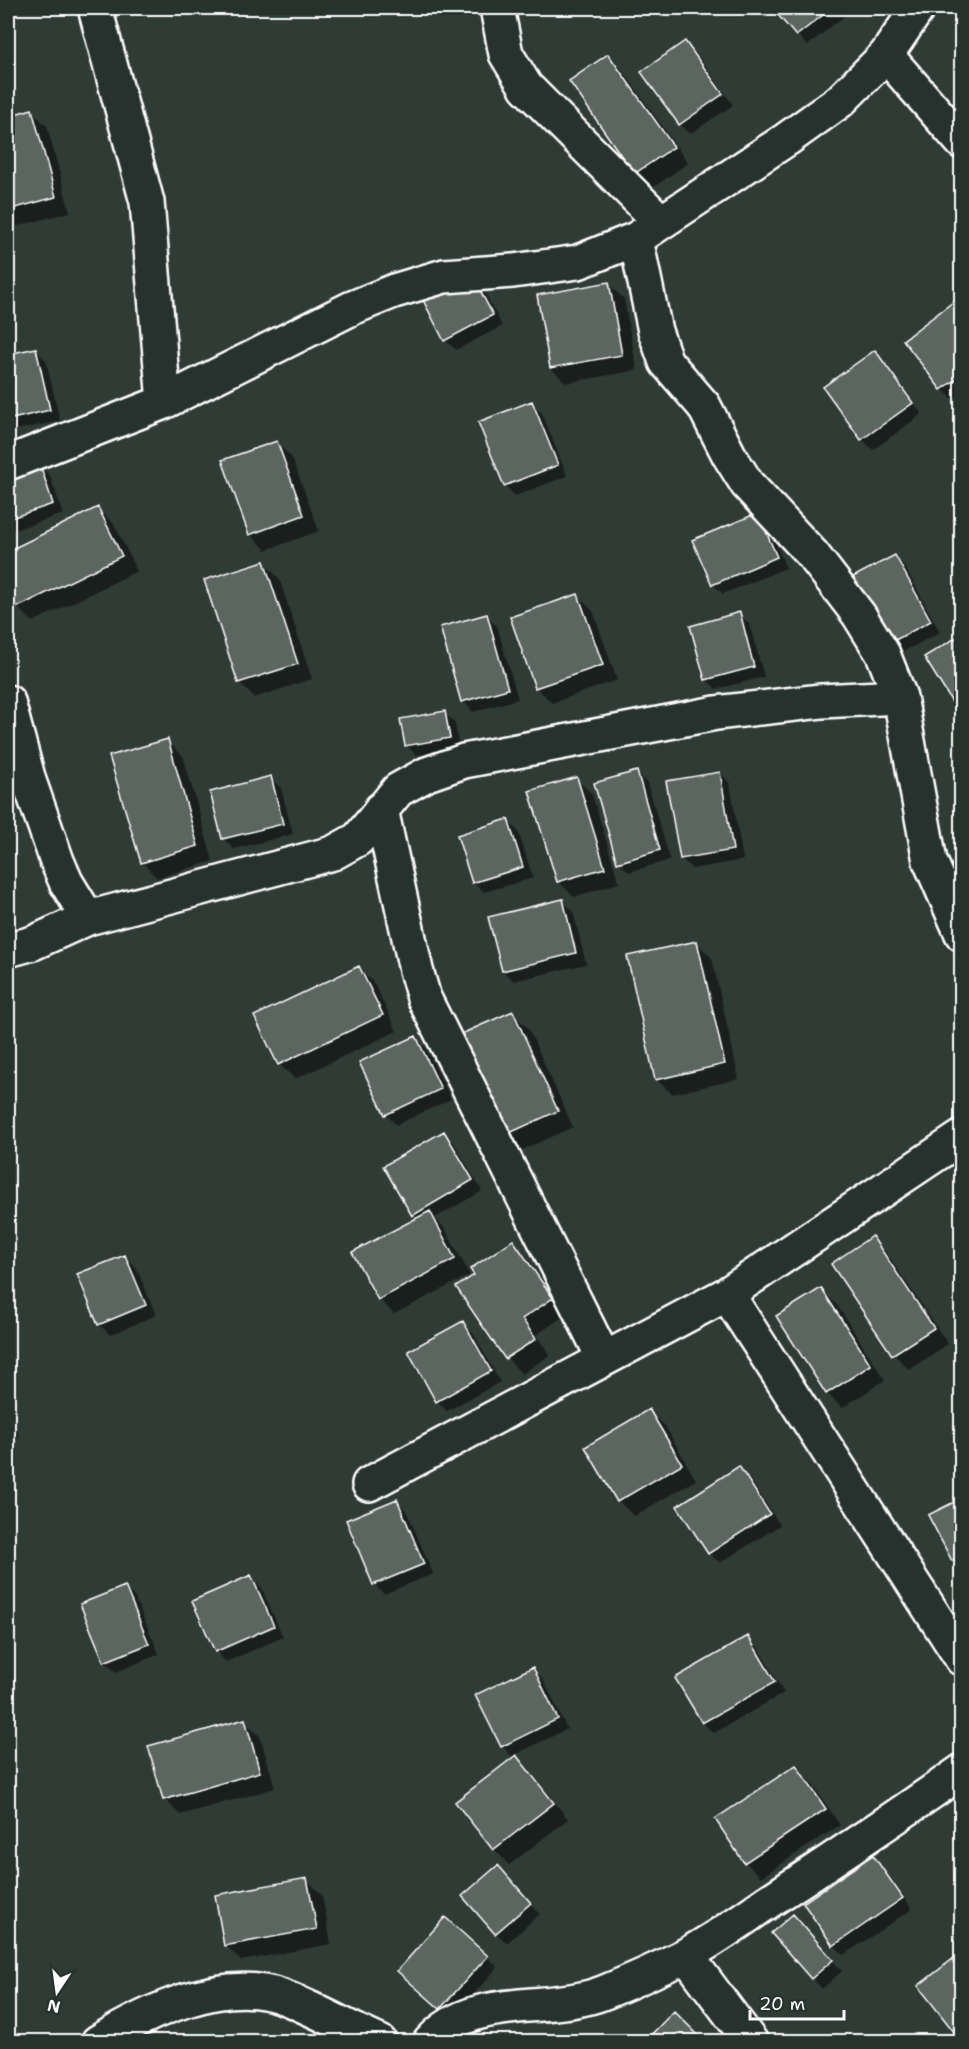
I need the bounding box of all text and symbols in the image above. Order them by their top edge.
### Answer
north arrow [27,1962,87,2022]
scale bar [750,1983,844,2021]
text: 20 m [759,1992,805,2016]
text: N [45,1994,62,2018]

